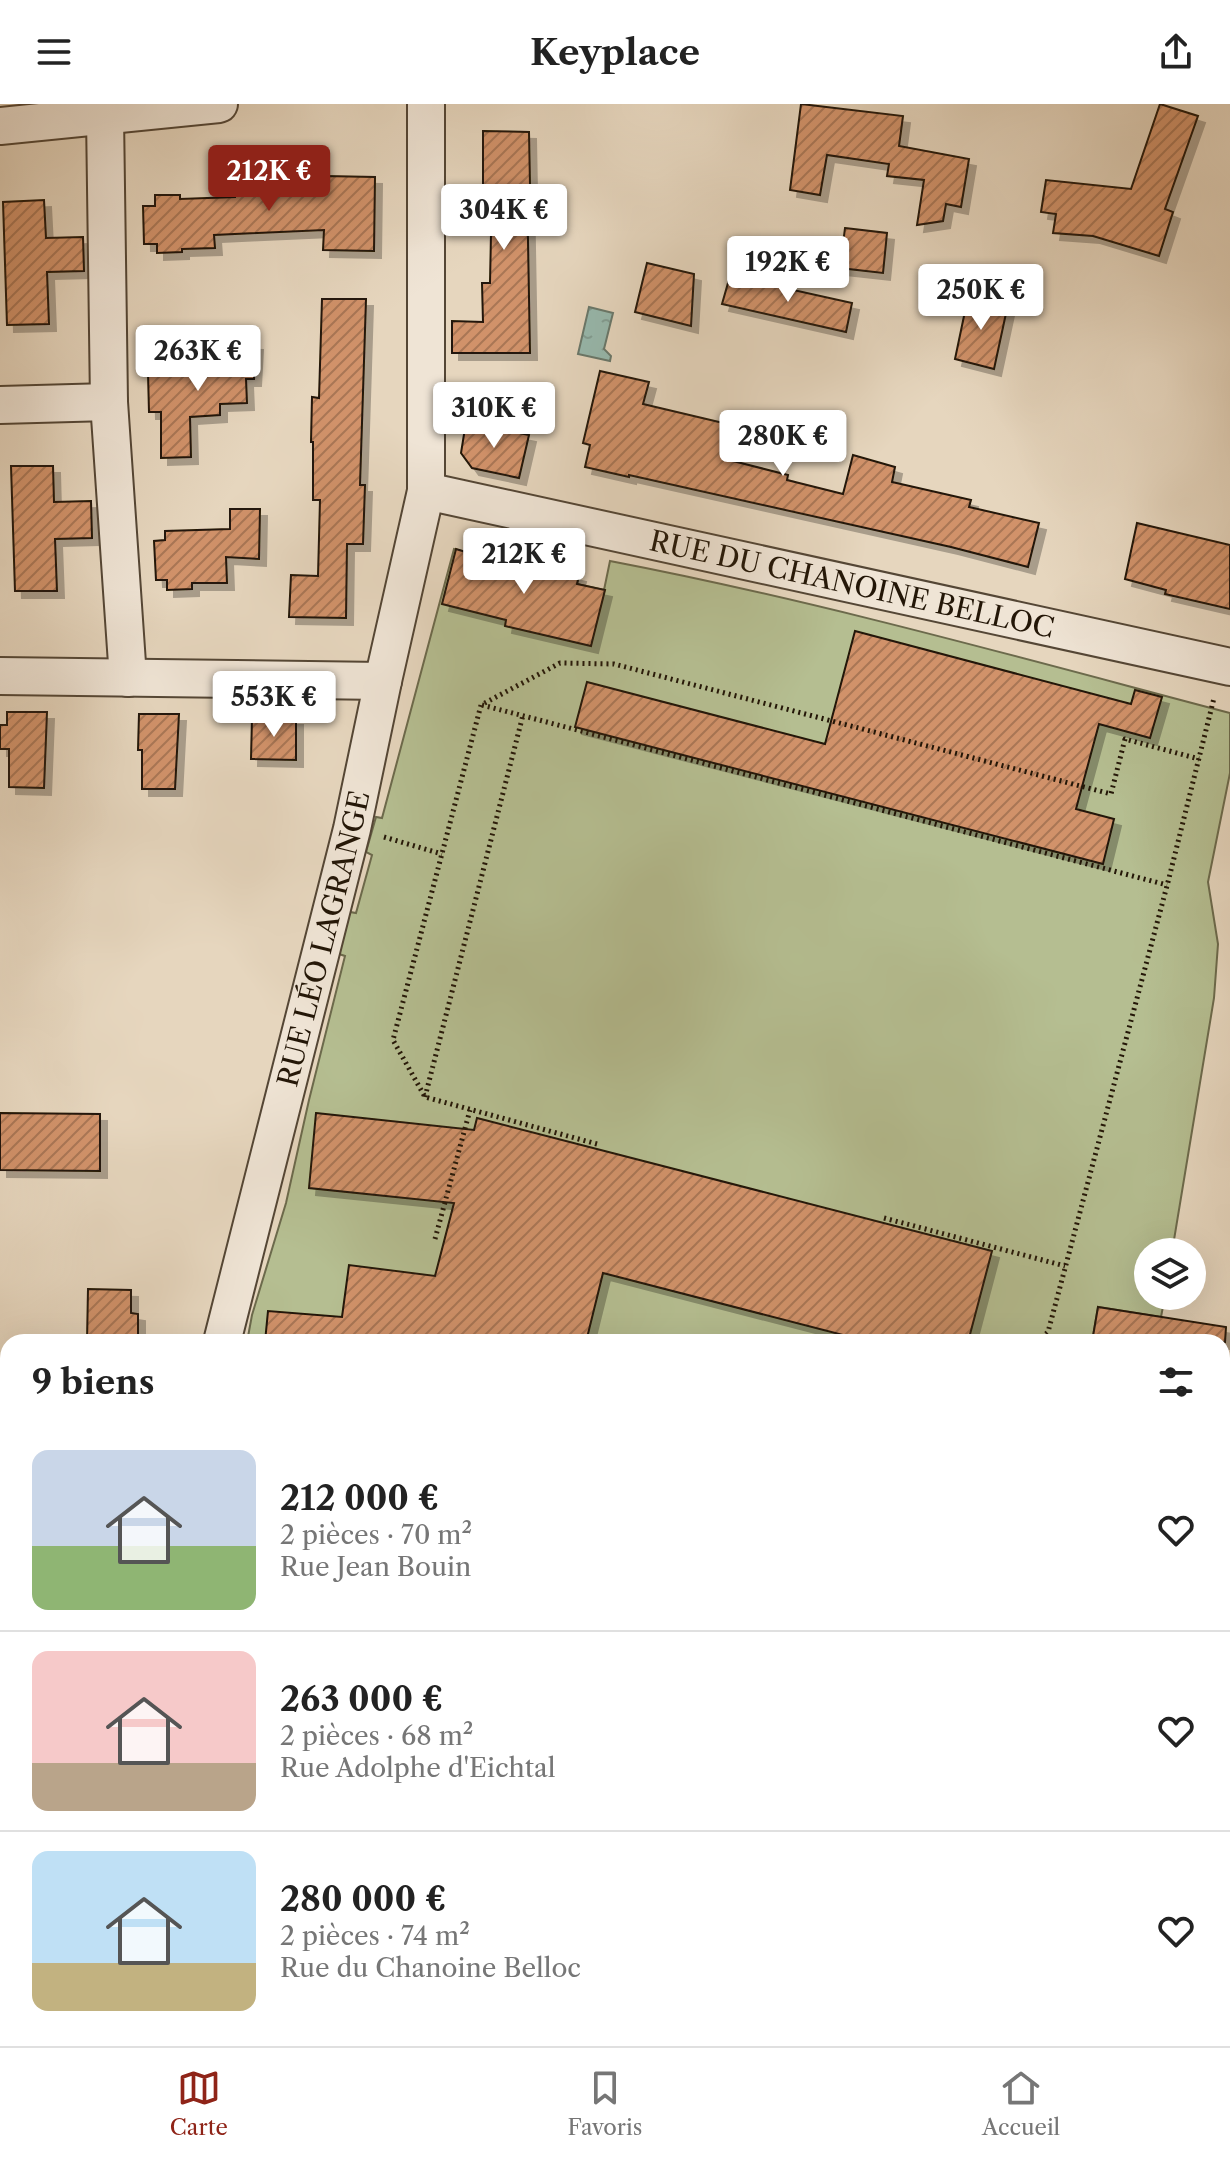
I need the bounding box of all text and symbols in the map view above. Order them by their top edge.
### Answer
icon: menu [32,30,76,74]
text: Keyplace [530,30,700,74]
icon: share [1154,30,1198,74]
pin: 212K € [204,145,334,213]
text: 212K € [226,155,312,187]
pin: 304K € [439,184,569,252]
text: 304K € [459,194,549,226]
pin: 192K € [723,236,853,304]
text: 192K € [745,246,831,278]
pin: 250K € [916,264,1046,332]
text: 250K € [936,274,1026,306]
pin: 263K € [133,325,263,393]
text: 263K € [154,335,242,367]
pin: 310K € [429,382,559,450]
text: 310K € [451,392,537,424]
pin: 280K € [718,410,848,478]
text: 280K € [737,420,829,452]
street label: RUE DU CHANOINE BELLOC [646,523,1057,645]
pin: 212K € [459,528,589,596]
text: 212K € [481,538,567,570]
pin: 553K € [209,671,339,739]
text: 553K € [231,681,317,713]
street label: RUE LÉO LAGRANGE [270,788,377,1090]
map controls [1134,1238,1206,1310]
button: layers [1134,1238,1206,1310]
icon: filters [1154,1360,1198,1404]
text: 9 biens [32,1361,154,1403]
text: 212 000 € [280,1477,439,1519]
icon: home [96,1482,192,1578]
icon: heart [1154,1508,1198,1552]
text: 2 pièces · 70 m² [280,1519,472,1551]
text: Rue Jean Bouin [280,1551,471,1583]
text: 263 000 € [280,1678,443,1720]
icon: home [96,1683,192,1779]
icon: heart [1154,1709,1198,1753]
text: 2 pièces · 68 m² [280,1720,473,1752]
text: Rue Adolphe d'Eichtal [280,1752,555,1784]
text: 280 000 € [280,1878,446,1920]
icon: home [96,1883,192,1979]
icon: heart [1154,1909,1198,1953]
text: 2 pièces · 74 m² [280,1920,470,1952]
text: Rue du Chanoine Belloc [280,1952,581,1984]
tab: Carte [170,2066,228,2141]
tab: Favoris [567,2066,642,2141]
tab: Accueil [982,2066,1060,2141]

